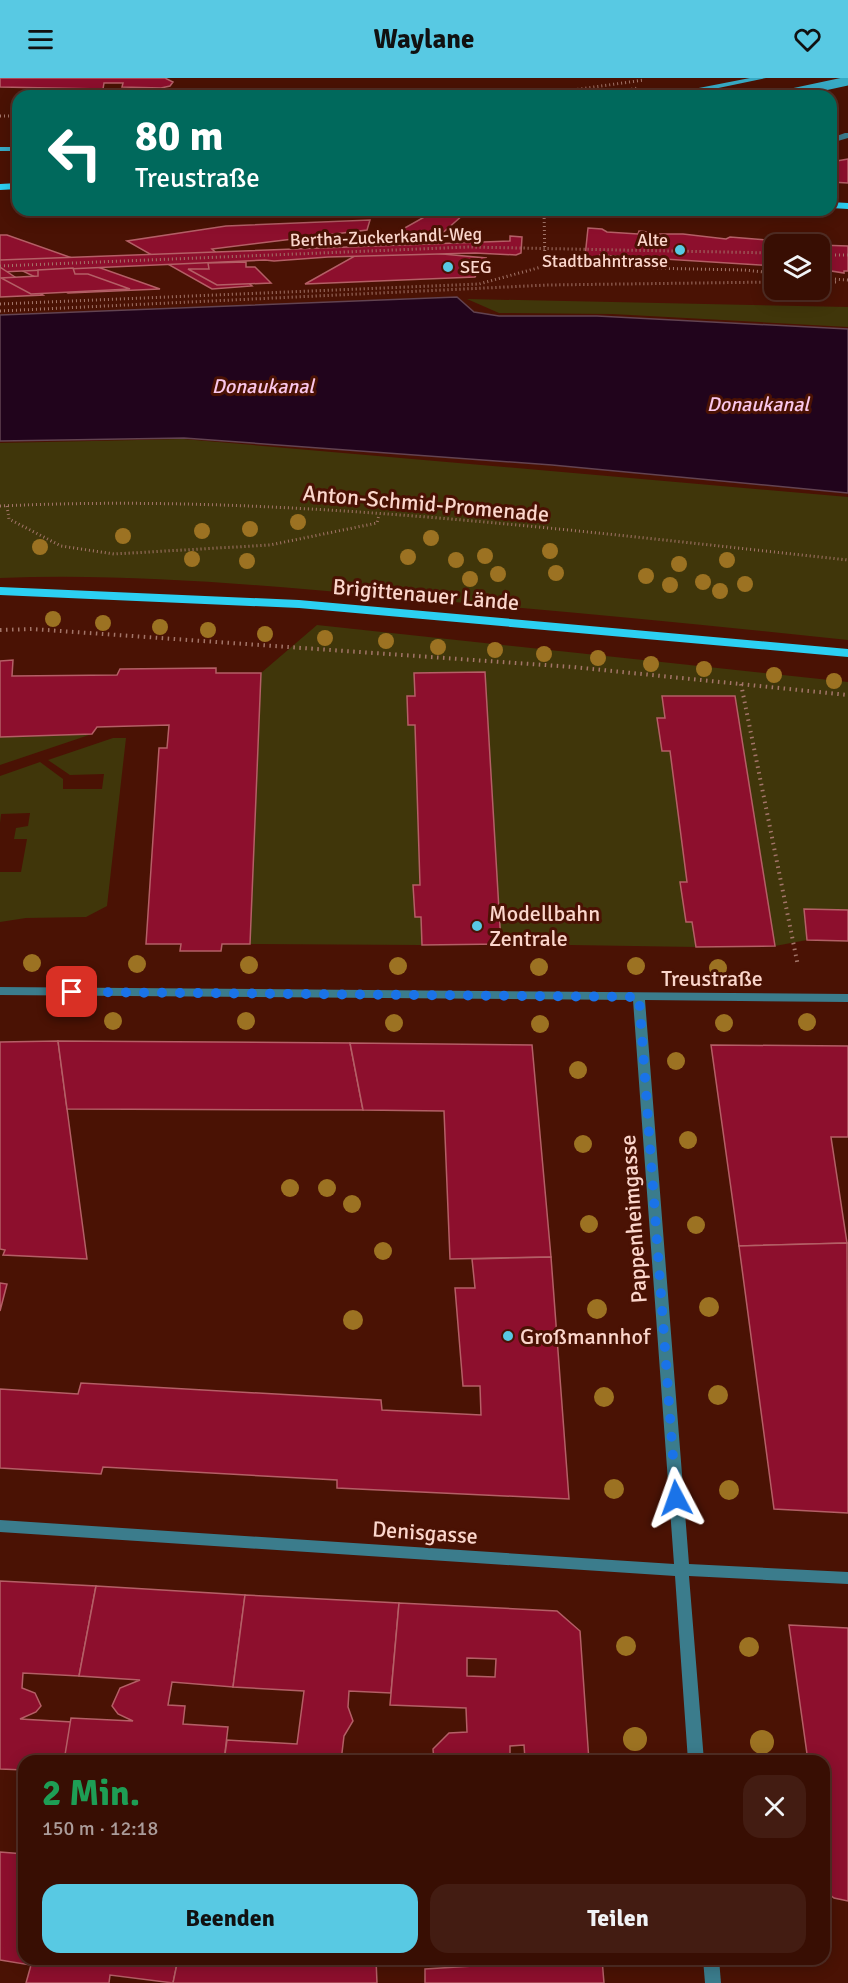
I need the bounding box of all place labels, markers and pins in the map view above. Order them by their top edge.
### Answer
place label: Alte Stadtbahntrasse [542,229,668,272]
marker: Alte Stadtbahntrasse [673,243,687,257]
place label: SEG [460,256,492,278]
marker: SEG [441,260,455,274]
place label: Modellbahn Zentrale [489,900,600,952]
marker: Modellbahn Zentrale [470,919,484,933]
pin [46,966,97,1017]
place label: Großmannhof [520,1323,652,1350]
marker: Großmannhof [501,1329,515,1343]

